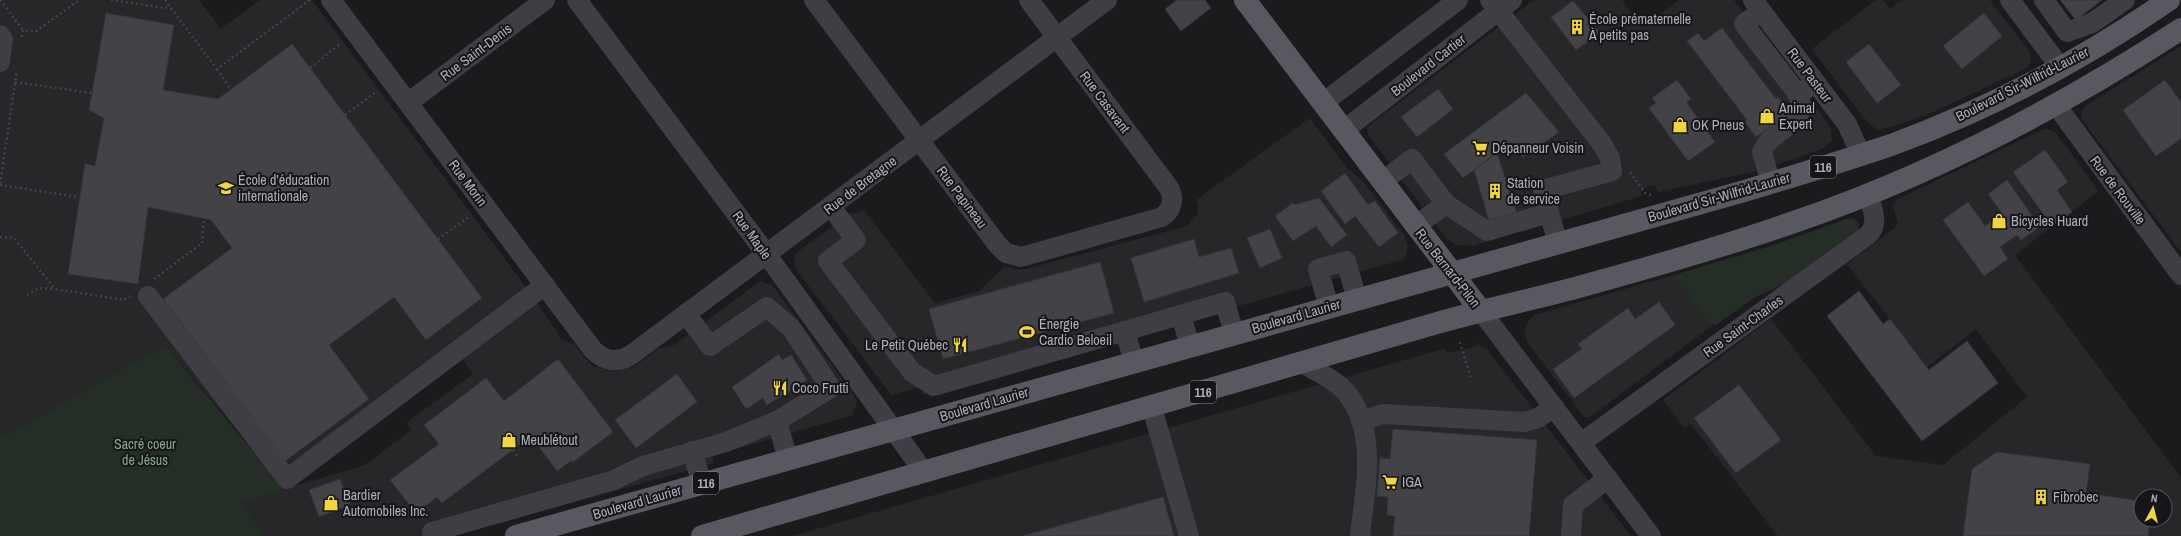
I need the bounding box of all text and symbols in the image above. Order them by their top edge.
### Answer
place label: École prématernelle À petits pas [1588,10,1691,44]
building icon: École prématernelle À petits pas [1568,18,1586,36]
street label: Rue Saint-Denis [437,19,516,85]
street label: Boulevard Cartier [1387,30,1469,100]
street label: Boulevard Sir-Wilfrid-Laurier [1953,43,2092,125]
street label: Rue Pasteur [1784,44,1836,106]
street label: Rue Casavant [1076,68,1134,136]
place label: Animal Expert [1778,99,1815,133]
shop icon: Animal Expert [1758,107,1776,125]
shop icon: OK Pneus [1671,116,1689,134]
place label: OK Pneus [1692,116,1745,134]
supermarket icon: Dépanneur Voisin [1471,139,1489,157]
place label: Dépanneur Voisin [1492,139,1584,157]
street label: Rue de Bretagne [820,152,900,218]
street label: Rue de Rouville [2086,152,2150,228]
street label: Rue Morin [445,156,491,210]
road number: 116 [1810,156,1836,178]
street label: Rue Papineau [933,162,991,232]
street label: Boulevard Sir-Wilfrid-Laurier [1646,168,1792,226]
place label: École d’éducation internationale [238,171,329,205]
place label: Station de service [1507,174,1560,208]
school or university icon: École d’éducation internationale [217,179,235,197]
building icon: Station de service [1486,182,1504,200]
street label: Rue Maple [728,207,776,263]
shop icon: Bicycles Huard [1990,212,2008,230]
place label: Bicycles Huard [2011,212,2088,230]
street label: Rue Bernard-Pilon [1412,225,1484,311]
street label: Rue Saint-Charles [1700,291,1787,361]
street label: Boulevard Laurier [1250,295,1343,337]
place label: Énergie Cardio Beloeil [1039,315,1112,349]
sports icon: Énergie Cardio Beloeil [1018,323,1036,341]
place label: Le Petit Québec [865,336,948,354]
restaurant icon: Le Petit Québec [951,336,969,354]
restaurant icon: Coco Frutti [771,379,789,397]
place label: Coco Frutti [792,379,849,397]
road number: 116 [1190,381,1216,403]
street label: Boulevard Laurier [938,383,1031,425]
shop icon: Meublétout [500,431,518,449]
place label: Meublétout [521,431,578,449]
park label: Sacré coeur de Jésus [114,435,176,469]
road number: 116 [693,472,719,494]
supermarket icon: IGA [1381,473,1399,491]
place label: IGA [1402,473,1422,491]
street label: Boulevard Laurier [591,481,684,523]
place label: Bardier Automobiles Inc. [342,486,429,520]
building icon: Fibrobec [2032,488,2050,506]
place label: Fibrobec [2053,488,2099,506]
north arrow [2133,488,2173,528]
text: N [2150,491,2158,505]
shop icon: Bardier Automobiles Inc. [322,494,340,512]

